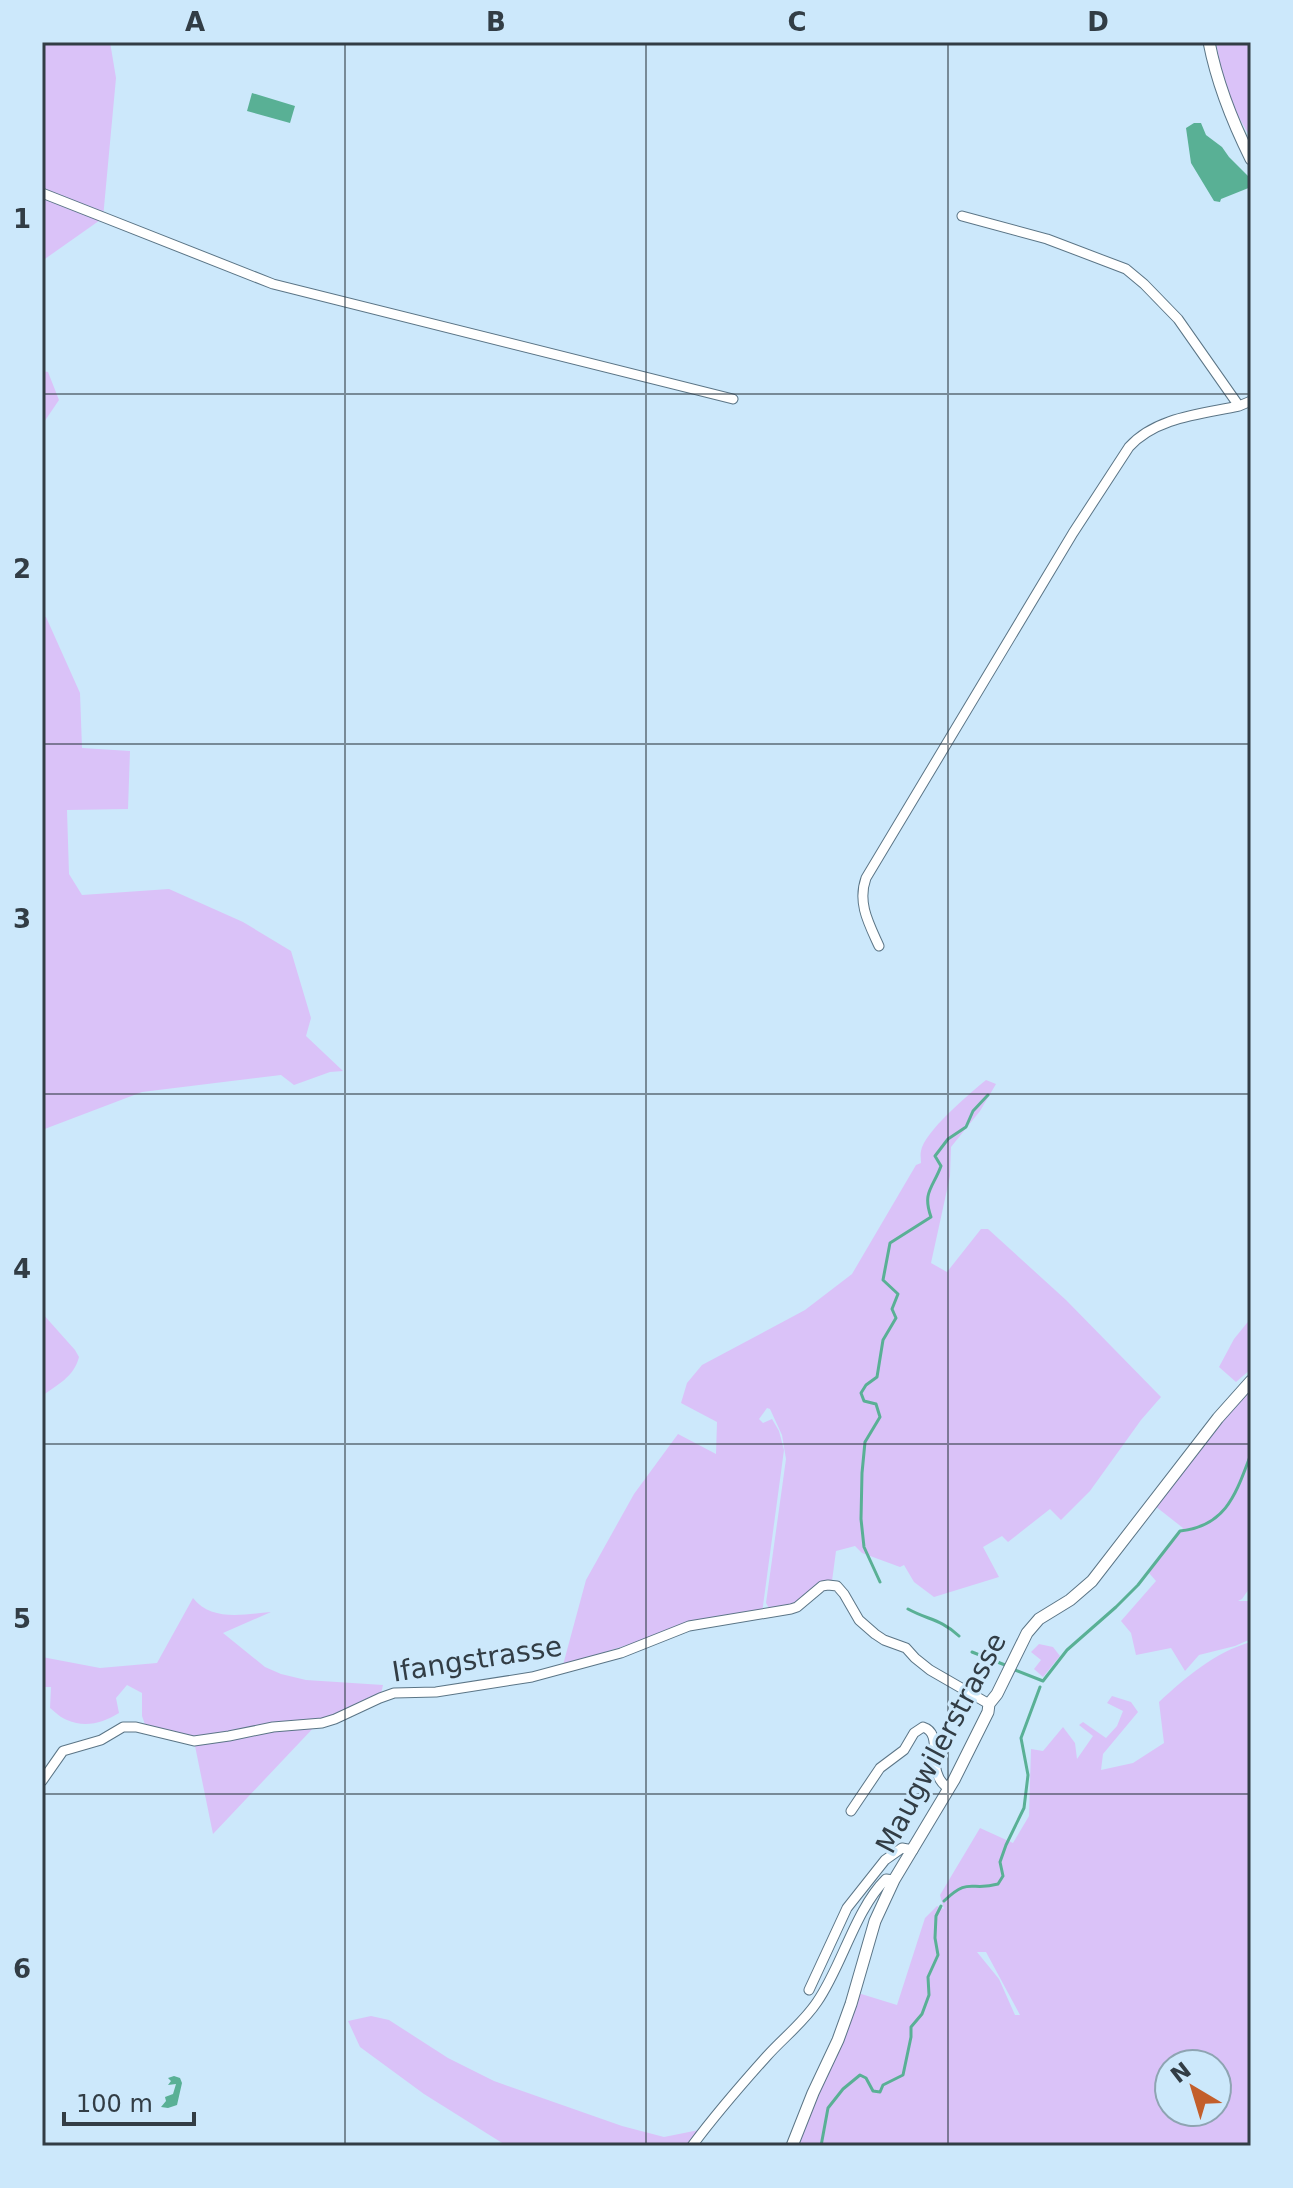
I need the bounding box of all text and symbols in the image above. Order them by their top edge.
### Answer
text: A [185,7,205,37]
text: B [486,7,506,37]
text: C [787,7,807,37]
text: D [1087,7,1109,37]
text: 1 [13,204,31,234]
text: 2 [13,554,31,584]
text: 3 [13,904,31,934]
text: 4 [13,1254,31,1284]
text: 5 [13,1604,31,1634]
street label: Maugwilerstrasse [869,1627,1013,1859]
street label: Ifangstrasse [390,1629,564,1689]
text: 6 [13,1954,31,1984]
north arrow [1153,2048,1233,2128]
text: N [1166,2057,1196,2088]
scale bar [64,2076,194,2126]
text: 100 m [76,2090,153,2118]

